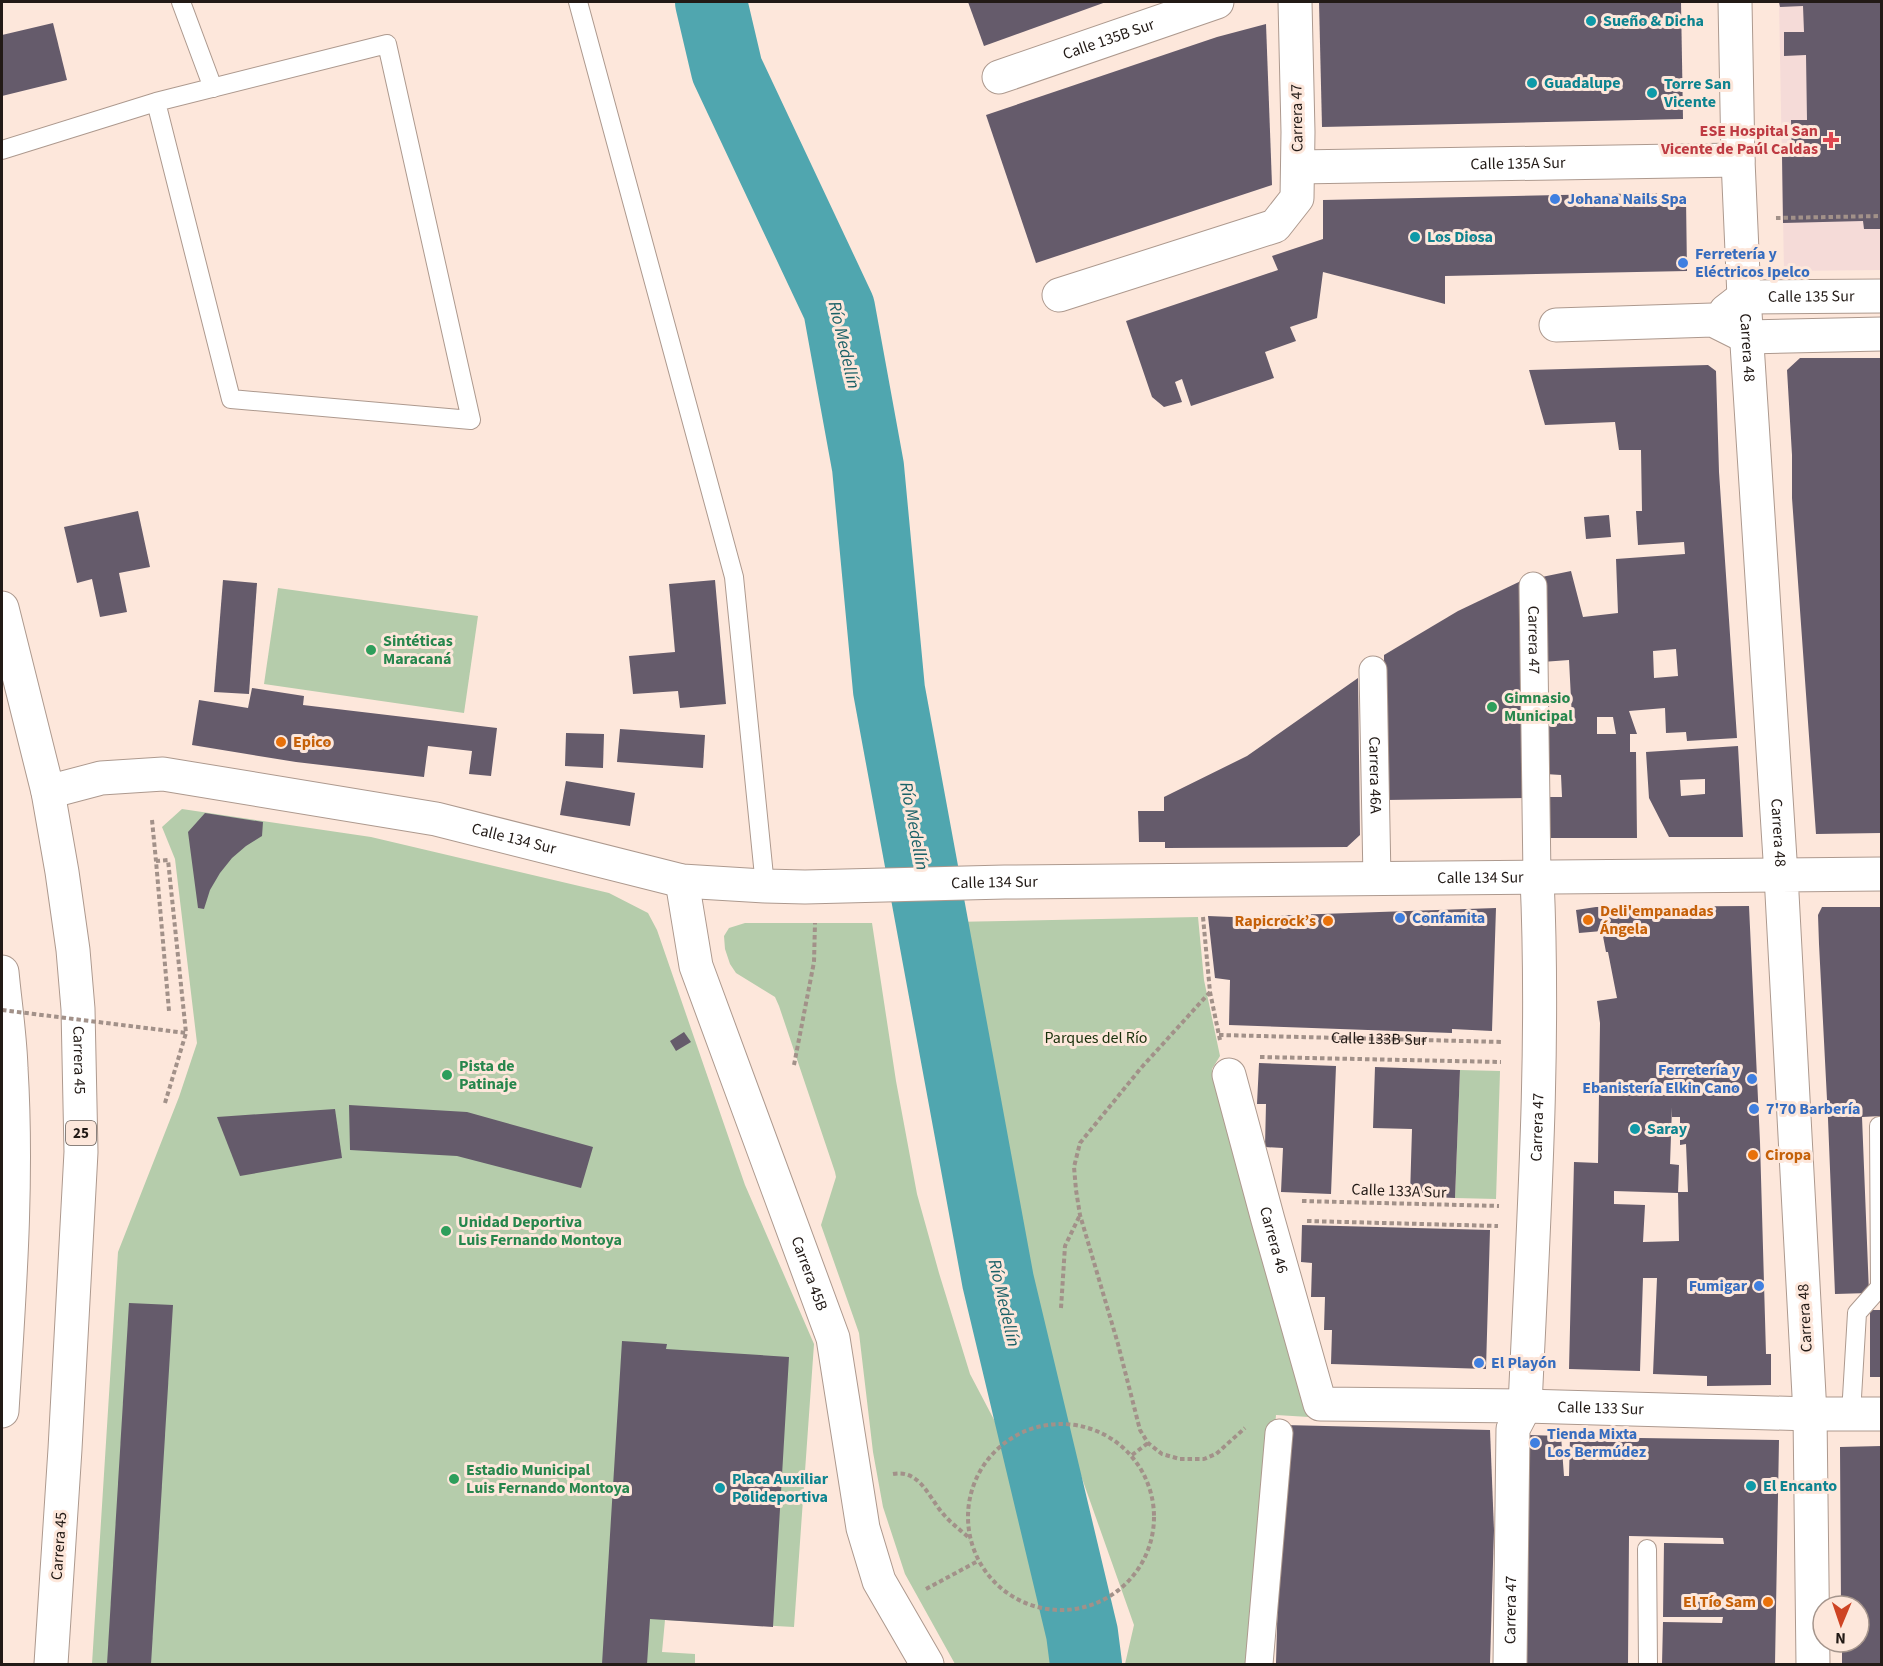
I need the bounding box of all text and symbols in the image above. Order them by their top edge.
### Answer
place label: Sueño & Dicha [1603,10,1704,32]
street label: Calle 135B Sur [1060,13,1158,65]
marker: Sueño & Dicha [1584,14,1598,28]
place label: Guadalupe [1544,72,1620,94]
place label: Torre San Vicente [1663,73,1731,113]
marker: Guadalupe [1525,76,1539,90]
street label: Carrera 47 [1285,84,1309,152]
marker: Torre San Vicente [1645,86,1659,100]
place label: ESE Hospital San Vicente de Paúl Caldas [1660,120,1818,160]
marker: ESE Hospital San Vicente de Paúl Caldas [1822,131,1840,149]
street label: Calle 135A Sur [1470,152,1566,175]
place label: Johana Nails Spa [1567,188,1687,210]
marker: Johana Nails Spa [1548,192,1562,206]
place label: Los Diosa [1427,226,1493,248]
marker: Los Diosa [1408,230,1422,244]
place label: Ferretería y Eléctricos Ipelco [1695,243,1810,283]
marker: Ferretería y Eléctricos Ipelco [1676,256,1690,270]
street label: Calle 135 Sur [1768,285,1855,308]
water label: Río Medellín [822,299,866,391]
street label: Carrera 48 [1734,313,1760,383]
street label: Carrera 47 [1522,606,1545,674]
place label: Sintéticas Maracaná [383,630,453,670]
marker: Sintéticas Maracaná [364,643,378,657]
place label: Gimnasio Municipal [1504,687,1573,727]
marker: Gimnasio Municipal [1485,700,1499,714]
place label: Epico [293,731,331,753]
marker: Epico [274,735,288,749]
street label: Carrera 46A [1363,736,1387,814]
water label: Río Medellín [893,780,935,872]
street label: Carrera 48 [1765,798,1791,868]
street label: Calle 134 Sur [469,817,559,860]
street label: Calle 134 Sur [1437,866,1524,889]
street label: Calle 134 Sur [951,871,1038,894]
place label: Deli'empanadas Ángela [1599,900,1714,940]
place label: Confamita [1412,907,1485,929]
place label: Rapicrock’s [1235,910,1316,932]
marker: Confamita [1393,911,1407,925]
marker: Deli'empanadas Ángela [1581,913,1595,927]
marker: Rapicrock’s [1321,914,1335,928]
street label: Carrera 45 [67,1026,91,1095]
park label: Parques del Río [1044,1027,1148,1049]
street label: Calle 133B Sur [1331,1027,1428,1051]
place label: Pista de Patinaje [459,1055,517,1095]
place label: Ferretería y Ebanistería Elkin Cano [1582,1059,1741,1099]
marker: Pista de Patinaje [440,1068,454,1082]
marker: Ferretería y Ebanistería Elkin Cano [1745,1072,1759,1086]
street label: Carrera 47 [1525,1093,1549,1162]
place label: 7'70 Barbería [1766,1098,1861,1120]
marker: 7'70 Barbería [1747,1102,1761,1116]
place label: Saray [1647,1118,1688,1140]
road number: 25 [66,1121,96,1145]
marker: Saray [1628,1122,1642,1136]
place label: Ciropa [1765,1144,1811,1166]
marker: Ciropa [1746,1148,1760,1162]
street label: Calle 133A Sur [1351,1178,1447,1204]
street label: Carrera 46 [1254,1204,1294,1276]
place label: Unidad Deportiva Luis Fernando Montoya [458,1211,622,1251]
marker: Unidad Deportiva Luis Fernando Montoya [439,1224,453,1238]
street label: Carrera 45B [786,1233,833,1314]
water label: Río Medellín [982,1257,1026,1349]
place label: Fumigar [1689,1275,1748,1297]
marker: Fumigar [1752,1279,1766,1293]
street label: Carrera 48 [1792,1283,1818,1353]
place label: El Playón [1491,1352,1556,1374]
marker: El Playón [1472,1356,1486,1370]
street label: Calle 133 Sur [1557,1396,1645,1420]
place label: Tienda Mixta Los Bermúdez [1547,1423,1646,1463]
marker: Tienda Mixta Los Bermúdez [1528,1436,1542,1450]
place label: Estadio Municipal Luis Fernando Montoya [466,1459,630,1499]
place label: Placa Auxiliar Polideportiva [732,1468,829,1508]
marker: Estadio Municipal Luis Fernando Montoya [447,1472,461,1486]
place label: El Encanto [1763,1475,1837,1497]
marker: El Encanto [1744,1479,1758,1493]
marker: Placa Auxiliar Polideportiva [713,1481,727,1495]
street label: Carrera 45 [46,1511,72,1581]
street label: Carrera 47 [1499,1576,1522,1644]
place label: El Tío Sam [1683,1591,1756,1613]
north arrow [1811,1594,1871,1654]
marker: El Tío Sam [1761,1595,1775,1609]
text: N [1835,1627,1846,1649]

